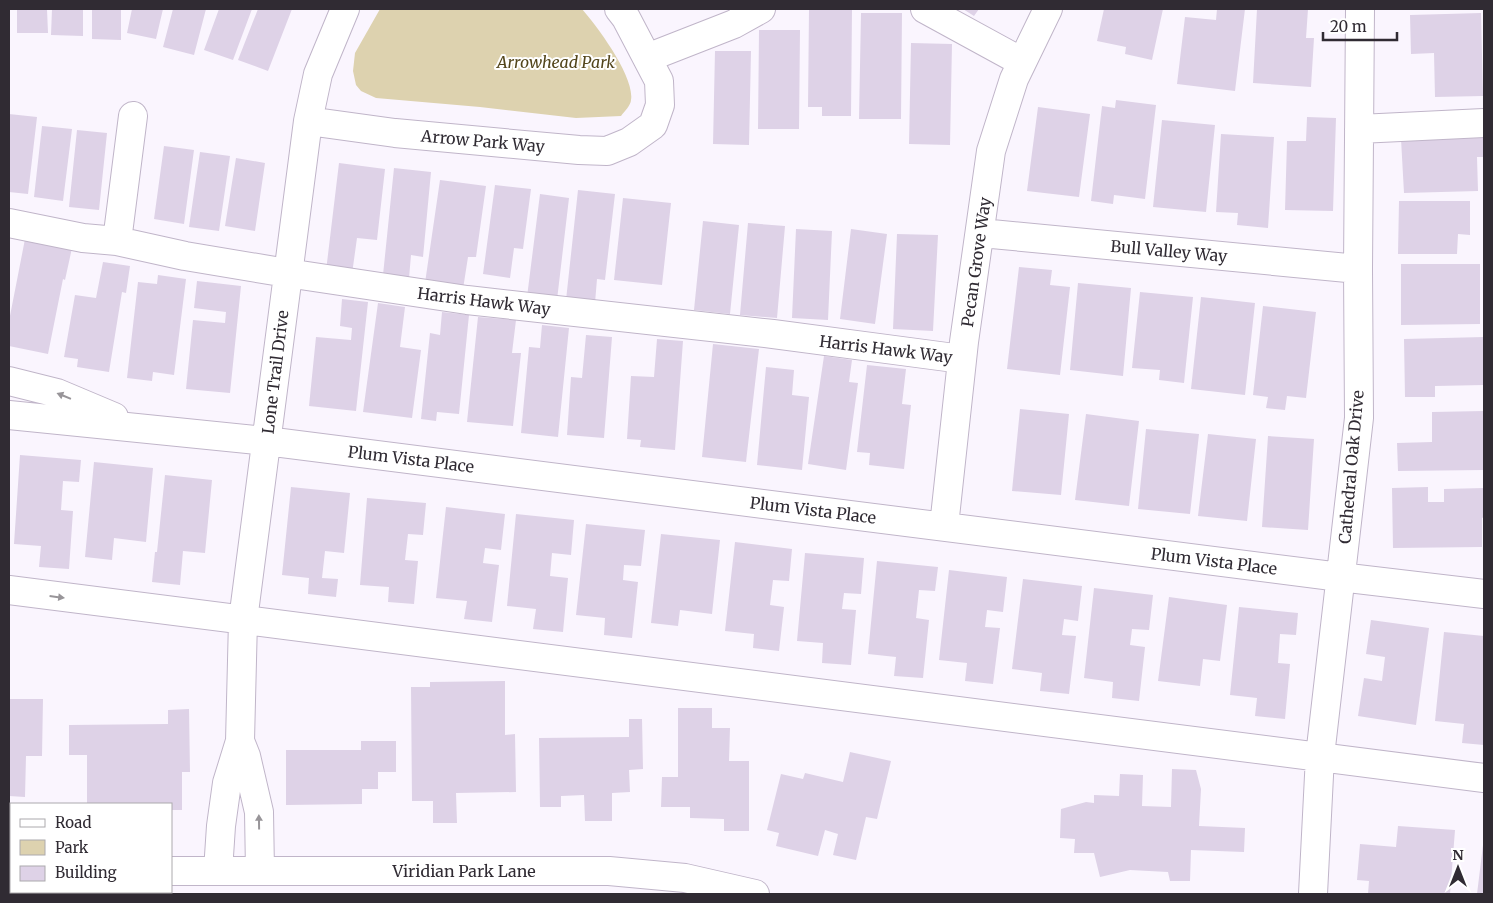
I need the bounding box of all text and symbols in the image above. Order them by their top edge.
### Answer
scale bar [1323,10,1397,42]
text: 20 m [1330,17,1367,36]
park label: Arrowhead Park [495,52,615,72]
street label: Arrow Park Way [419,126,546,156]
street label: Pecan Grove Way [957,195,995,328]
street label: Bull Valley Way [1110,236,1229,266]
street label: Harris Hawk Way [416,283,552,319]
street label: Lone Trail Drive [257,309,293,435]
street label: Harris Hawk Way [818,331,954,367]
street label: Cathedral Oak Drive [1334,389,1368,545]
one-way arrow [56,392,71,400]
street label: Plum Vista Place [347,441,475,477]
street label: Plum Vista Place [749,492,877,528]
street label: Plum Vista Place [1150,543,1278,579]
one-way arrow [49,593,65,601]
legend [10,803,172,893]
text: Road [55,813,91,832]
one-way arrow [255,814,263,830]
text: Park [55,838,89,857]
north arrow [1433,843,1483,893]
text: N [1452,846,1464,864]
street label: Viridian Park Lane [391,861,536,881]
text: Building [55,863,117,882]

